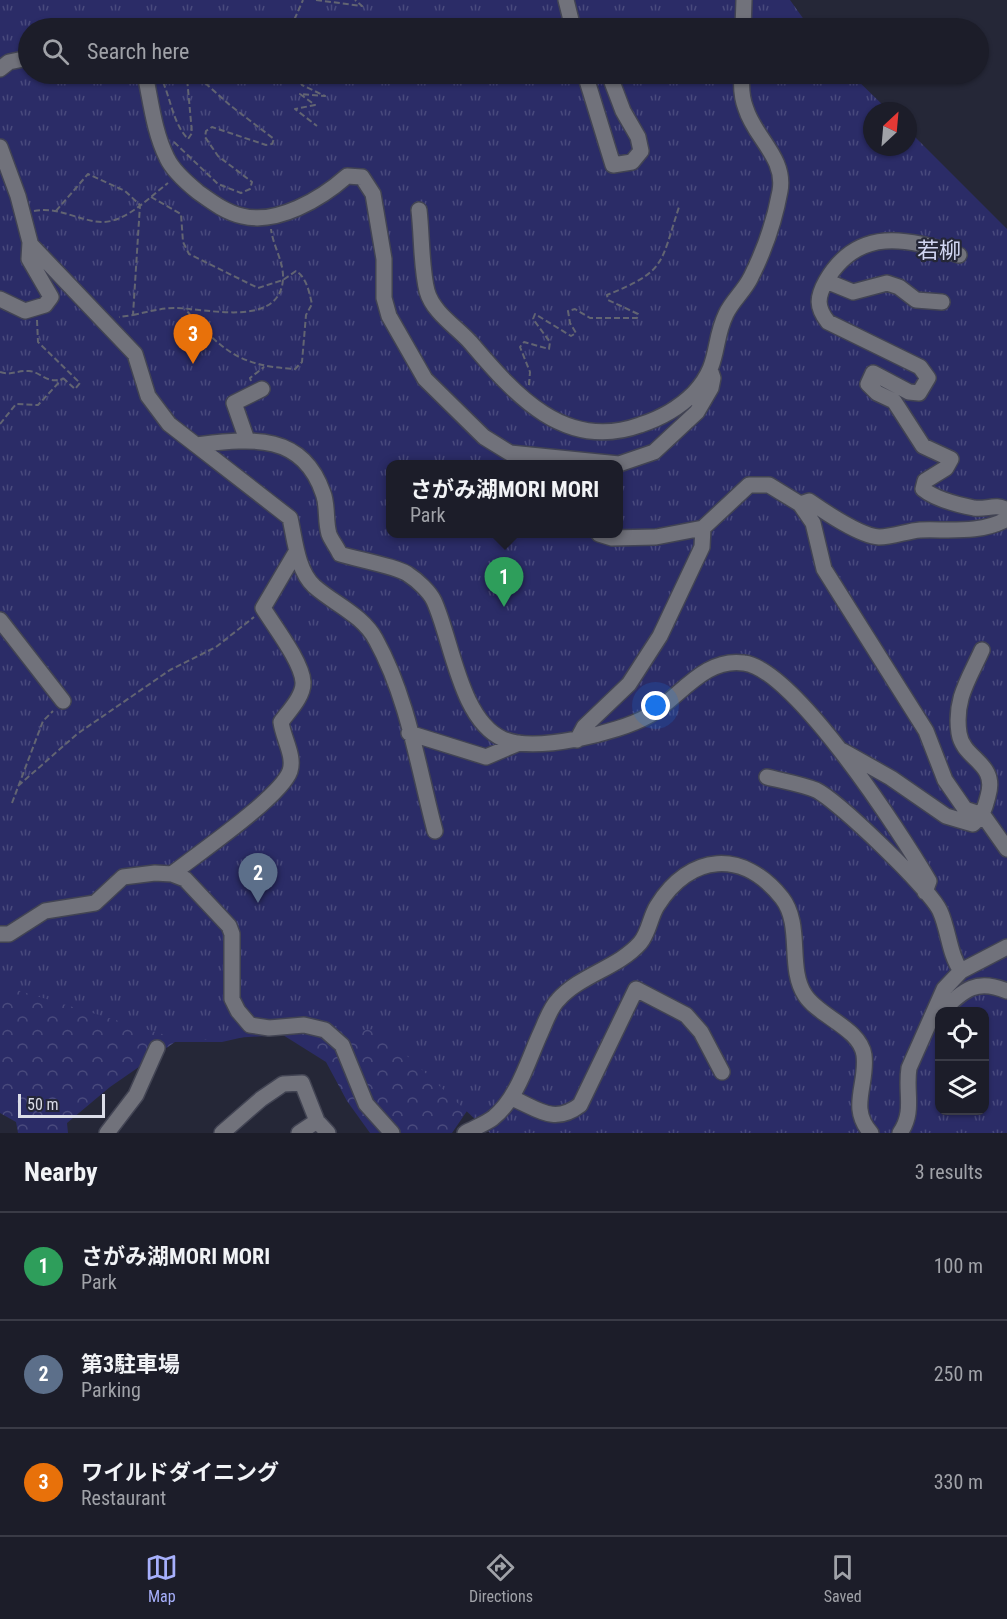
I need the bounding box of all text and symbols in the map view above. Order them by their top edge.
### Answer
search box [18,18,989,84]
icon: search [39,35,72,68]
text: Search here [87,39,189,64]
north arrow [863,102,917,156]
district label: 若柳 [917,238,961,263]
pin: 3 [174,314,212,364]
popup [386,460,623,538]
text: さがみ湖MORI MORI [410,477,599,502]
text: Park [410,503,446,527]
pin: 1 [484,558,524,607]
your location [641,691,670,720]
pin: 2 [238,854,278,903]
map controls [935,1007,989,1115]
button: locate [935,1007,989,1061]
button: layers [935,1061,989,1115]
scale bar [18,1091,105,1118]
text: 50 m [27,1095,59,1114]
text: Nearby [24,1157,98,1187]
text: 3 results [915,1160,983,1184]
text: さがみ湖MORI MORI [81,1244,270,1269]
text: 1 [38,1254,49,1278]
text: 100 m [934,1254,983,1278]
text: Park [81,1270,117,1294]
text: 第3駐車場 [81,1352,180,1377]
text: 2 [38,1362,49,1386]
text: 250 m [934,1362,983,1386]
text: Parking [81,1378,141,1402]
text: ワイルドダイニング [81,1460,279,1485]
text: 3 [38,1470,49,1494]
text: 330 m [934,1470,983,1494]
text: Restaurant [81,1486,166,1510]
tab: Map [145,1551,178,1606]
tab: Directions [469,1551,533,1606]
tab: Saved [824,1551,862,1606]

